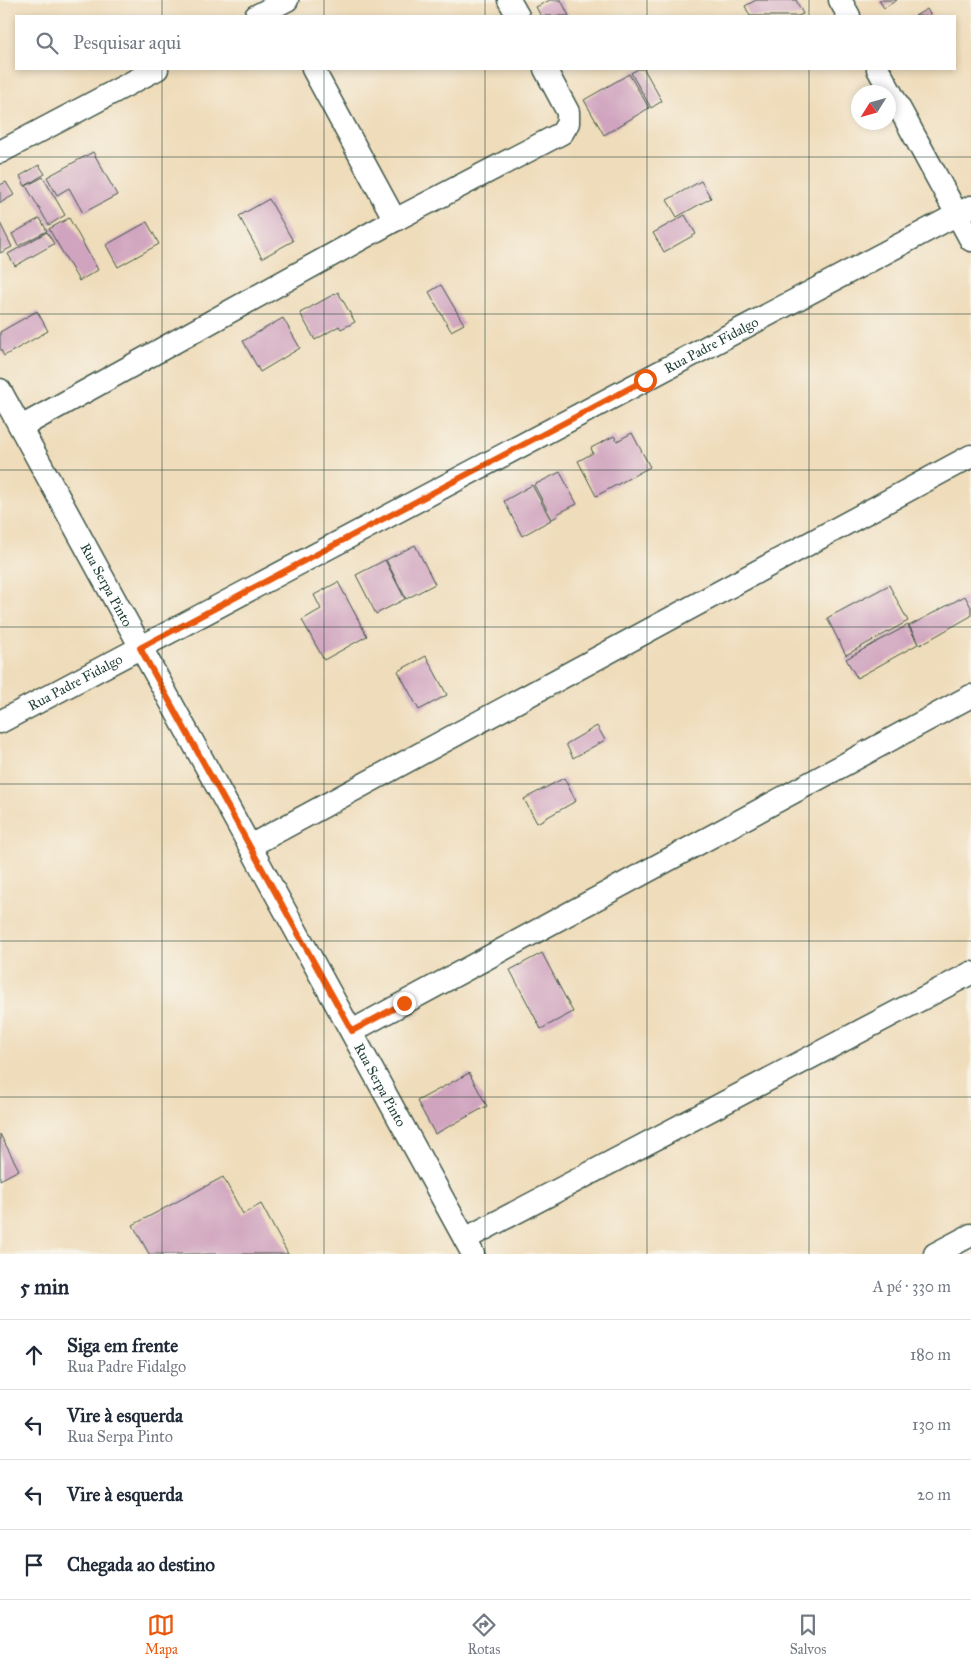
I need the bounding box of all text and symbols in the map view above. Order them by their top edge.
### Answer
search box [15,15,956,70]
icon: search [33,29,61,57]
text: Pesquisar aqui [73,31,181,54]
north arrow [851,85,896,130]
street label: Rua Padre Fidalgo [661,313,761,377]
route start [634,369,657,392]
street label: Rua Serpa Pinto [76,540,136,630]
street label: Rua Padre Fidalgo [25,651,125,715]
route end [393,992,416,1015]
street label: Rua Serpa Pinto [350,1040,410,1130]
text: 5 min [20,1274,69,1300]
text: A pé · 330 m [873,1277,951,1296]
text: Siga em frente [67,1334,178,1357]
icon: ahead [20,1341,48,1369]
text: 180 m [910,1345,951,1364]
text: Rua Padre Fidalgo [67,1357,186,1376]
text: Vire à esquerda [67,1404,183,1427]
icon: left [20,1411,48,1439]
text: 130 m [912,1415,951,1434]
text: Rua Serpa Pinto [67,1427,173,1446]
icon: left [20,1481,48,1509]
text: Vire à esquerda [67,1483,183,1506]
text: 20 m [917,1485,951,1504]
icon: arrive [20,1551,48,1579]
text: Chegada ao destino [67,1553,215,1576]
tab: Mapa [145,1611,178,1658]
tab: Rotas [467,1611,500,1658]
tab: Salvos [790,1611,826,1658]

